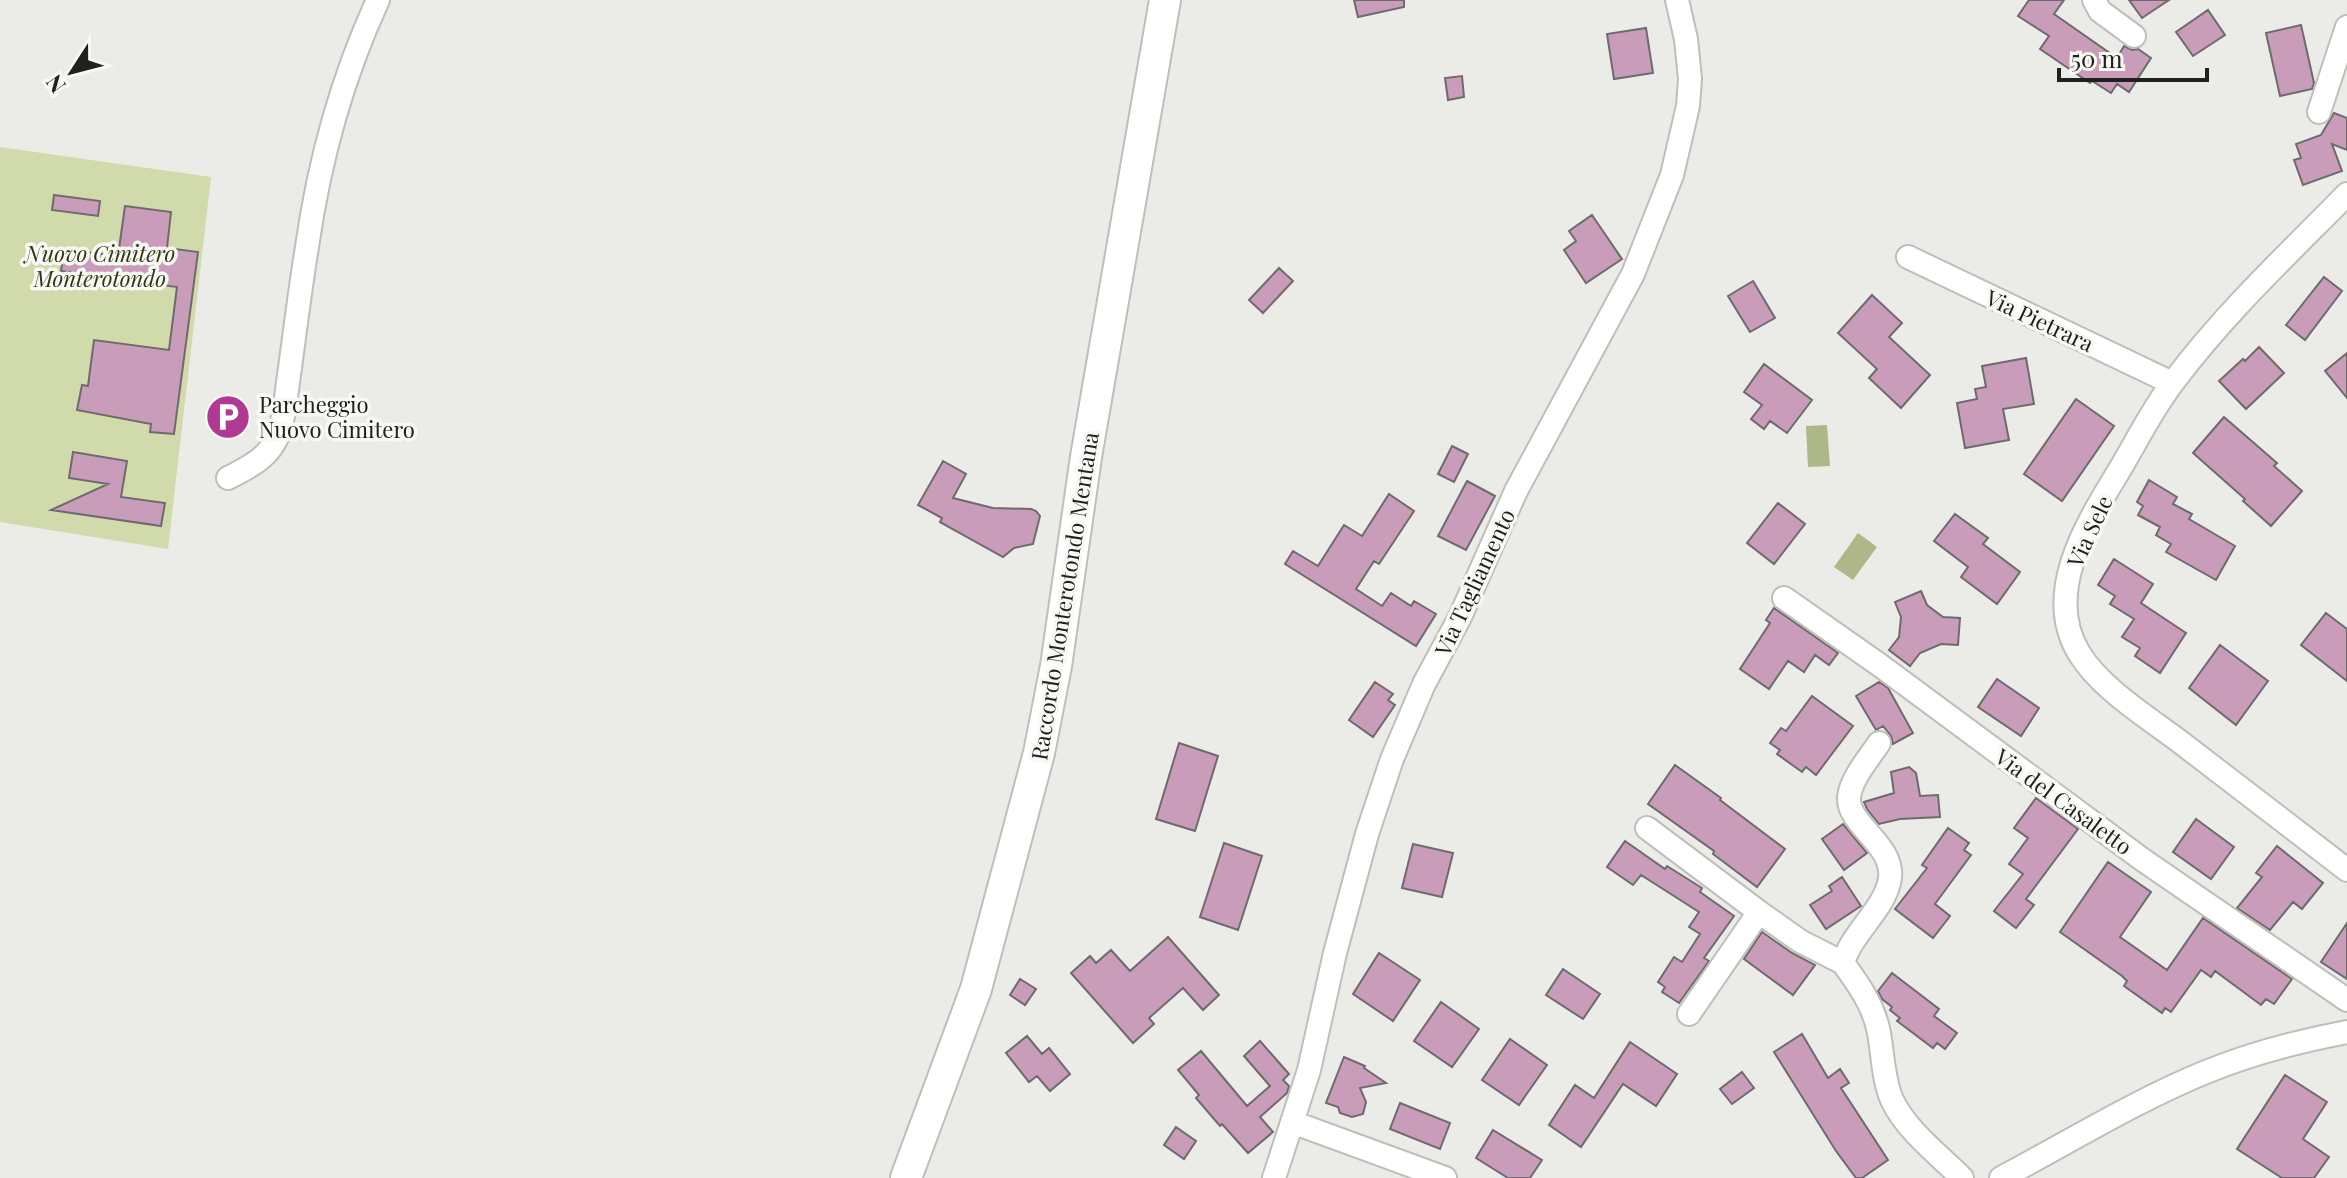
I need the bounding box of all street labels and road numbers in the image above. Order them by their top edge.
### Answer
street label: Via Pietrara [1980,282,2099,358]
street label: Raccordo Monterotondo Mentana [1023,430,1105,762]
street label: Via Sele [2059,490,2119,573]
street label: Via Tagliamento [1426,504,1521,661]
street label: Via del Casaletto [1989,741,2139,861]

